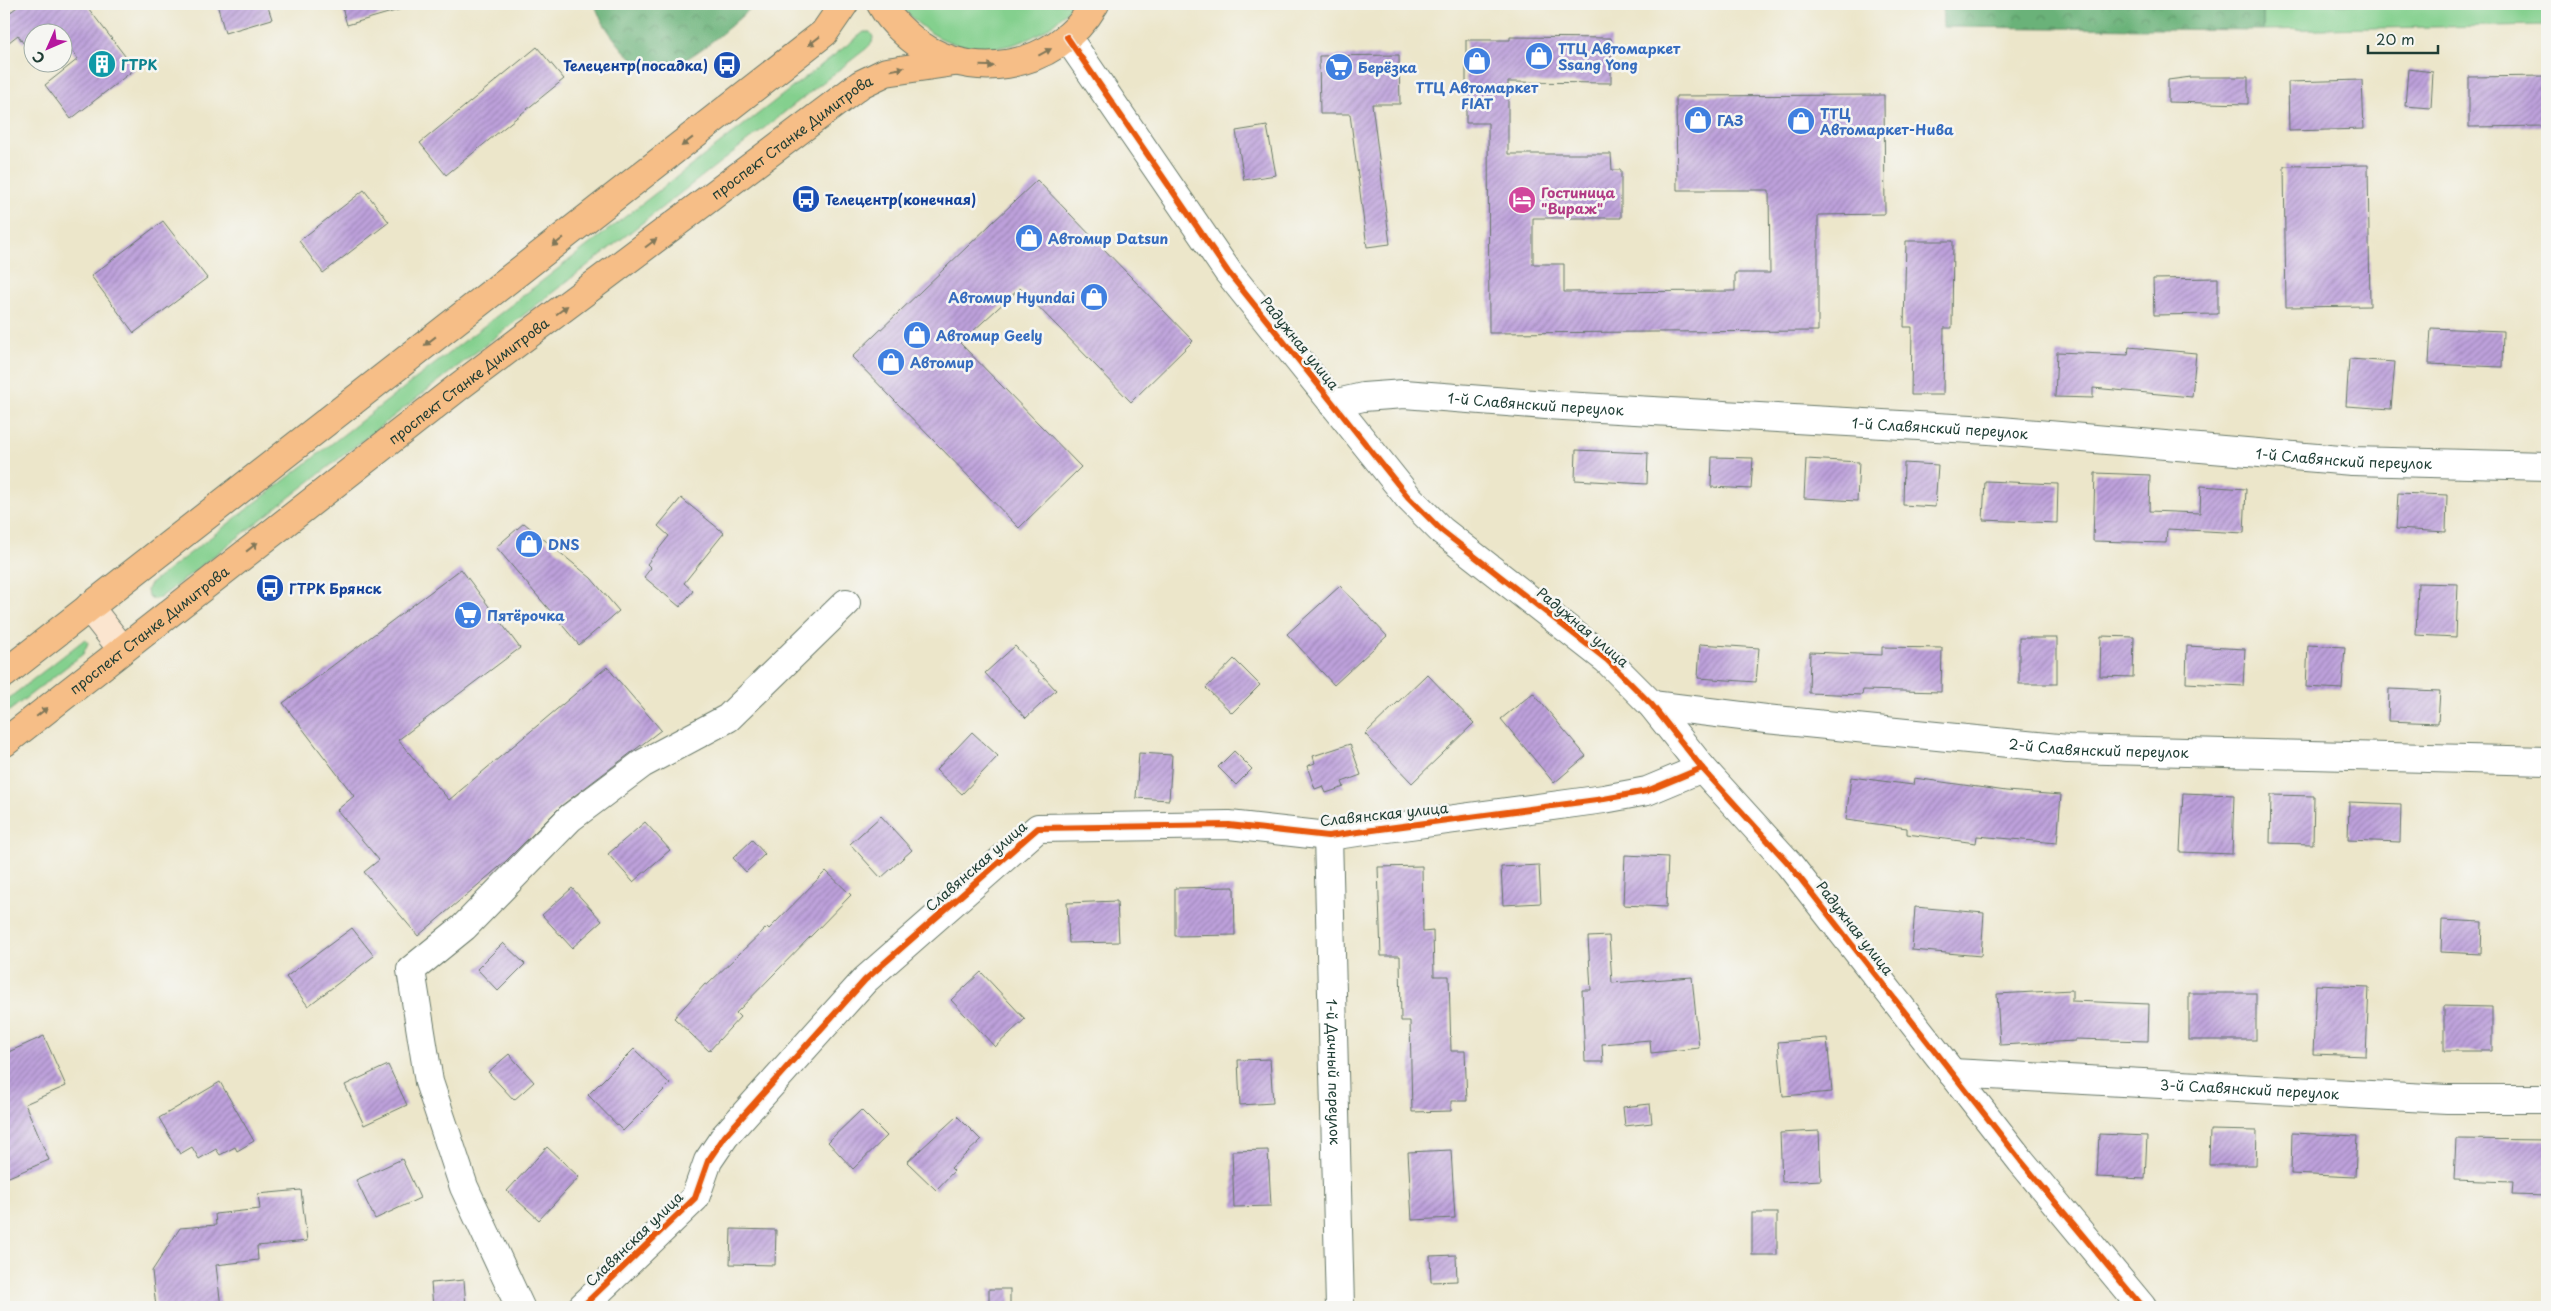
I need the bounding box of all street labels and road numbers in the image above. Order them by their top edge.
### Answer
street label: проспект Станке Димитрова [706,69,876,204]
street label: Радужная улица [1256,292,1344,394]
street label: проспект Станке Димитрова [383,312,553,449]
street label: 1-й Славянский переулок [1447,387,1625,420]
street label: 1-й Славянский переулок [1851,412,2030,444]
street label: 1-й Славянский переулок [2255,442,2433,474]
street label: проспект Станке Димитрова [65,560,233,699]
street label: Радужная улица [1532,582,1634,672]
street label: 2-й Славянский переулок [2008,733,2190,763]
street label: Славянская улица [1319,797,1449,831]
street label: Славянская улица [920,816,1032,916]
street label: Радужная улица [1811,876,1899,980]
street label: 1-й Дачный переулок [1322,999,1346,1146]
street label: 3-й Славянский переулок [2159,1073,2340,1104]
street label: Славянская улица [580,1187,688,1291]

